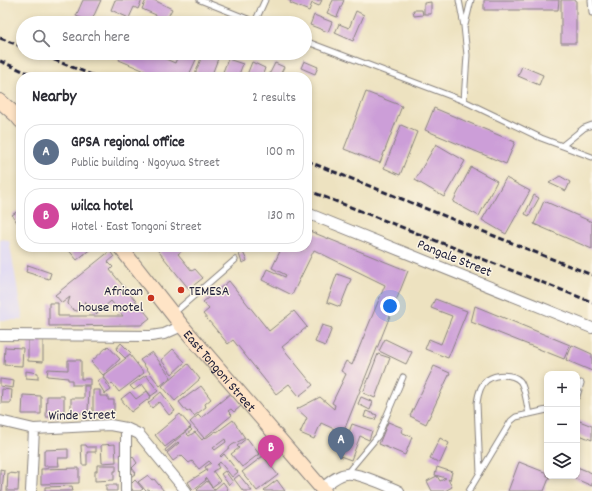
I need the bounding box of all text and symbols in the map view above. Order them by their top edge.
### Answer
search box [16,16,312,60]
icon: search [30,27,52,49]
text: Search here [62,27,130,49]
text: Nearby [32,86,76,110]
text: 2 results [252,89,296,108]
text: GPSA regional office [71,132,185,154]
text: A [42,143,50,162]
text: 100 m [266,143,295,162]
text: Public building · Ngoywa Street [71,154,220,173]
text: wilca hotel [71,196,133,218]
text: B [43,207,49,226]
text: 130 m [267,207,295,226]
text: Hotel · East Tongoni Street [71,218,201,237]
street label: Pangale Street [414,235,495,283]
place label: African house motel [79,282,144,318]
place label: TEMESA [189,282,230,302]
marker: TEMESA [176,285,186,295]
marker: African house motel [146,293,156,303]
your location [380,296,400,316]
street label: East Tongoni Street [178,326,260,417]
map controls [544,371,580,479]
button: + [544,371,580,407]
street label: Winde Street [48,405,116,427]
button: − [544,407,580,443]
pin: A [328,427,354,460]
pin: B [258,435,284,468]
button: layers [544,443,580,479]

